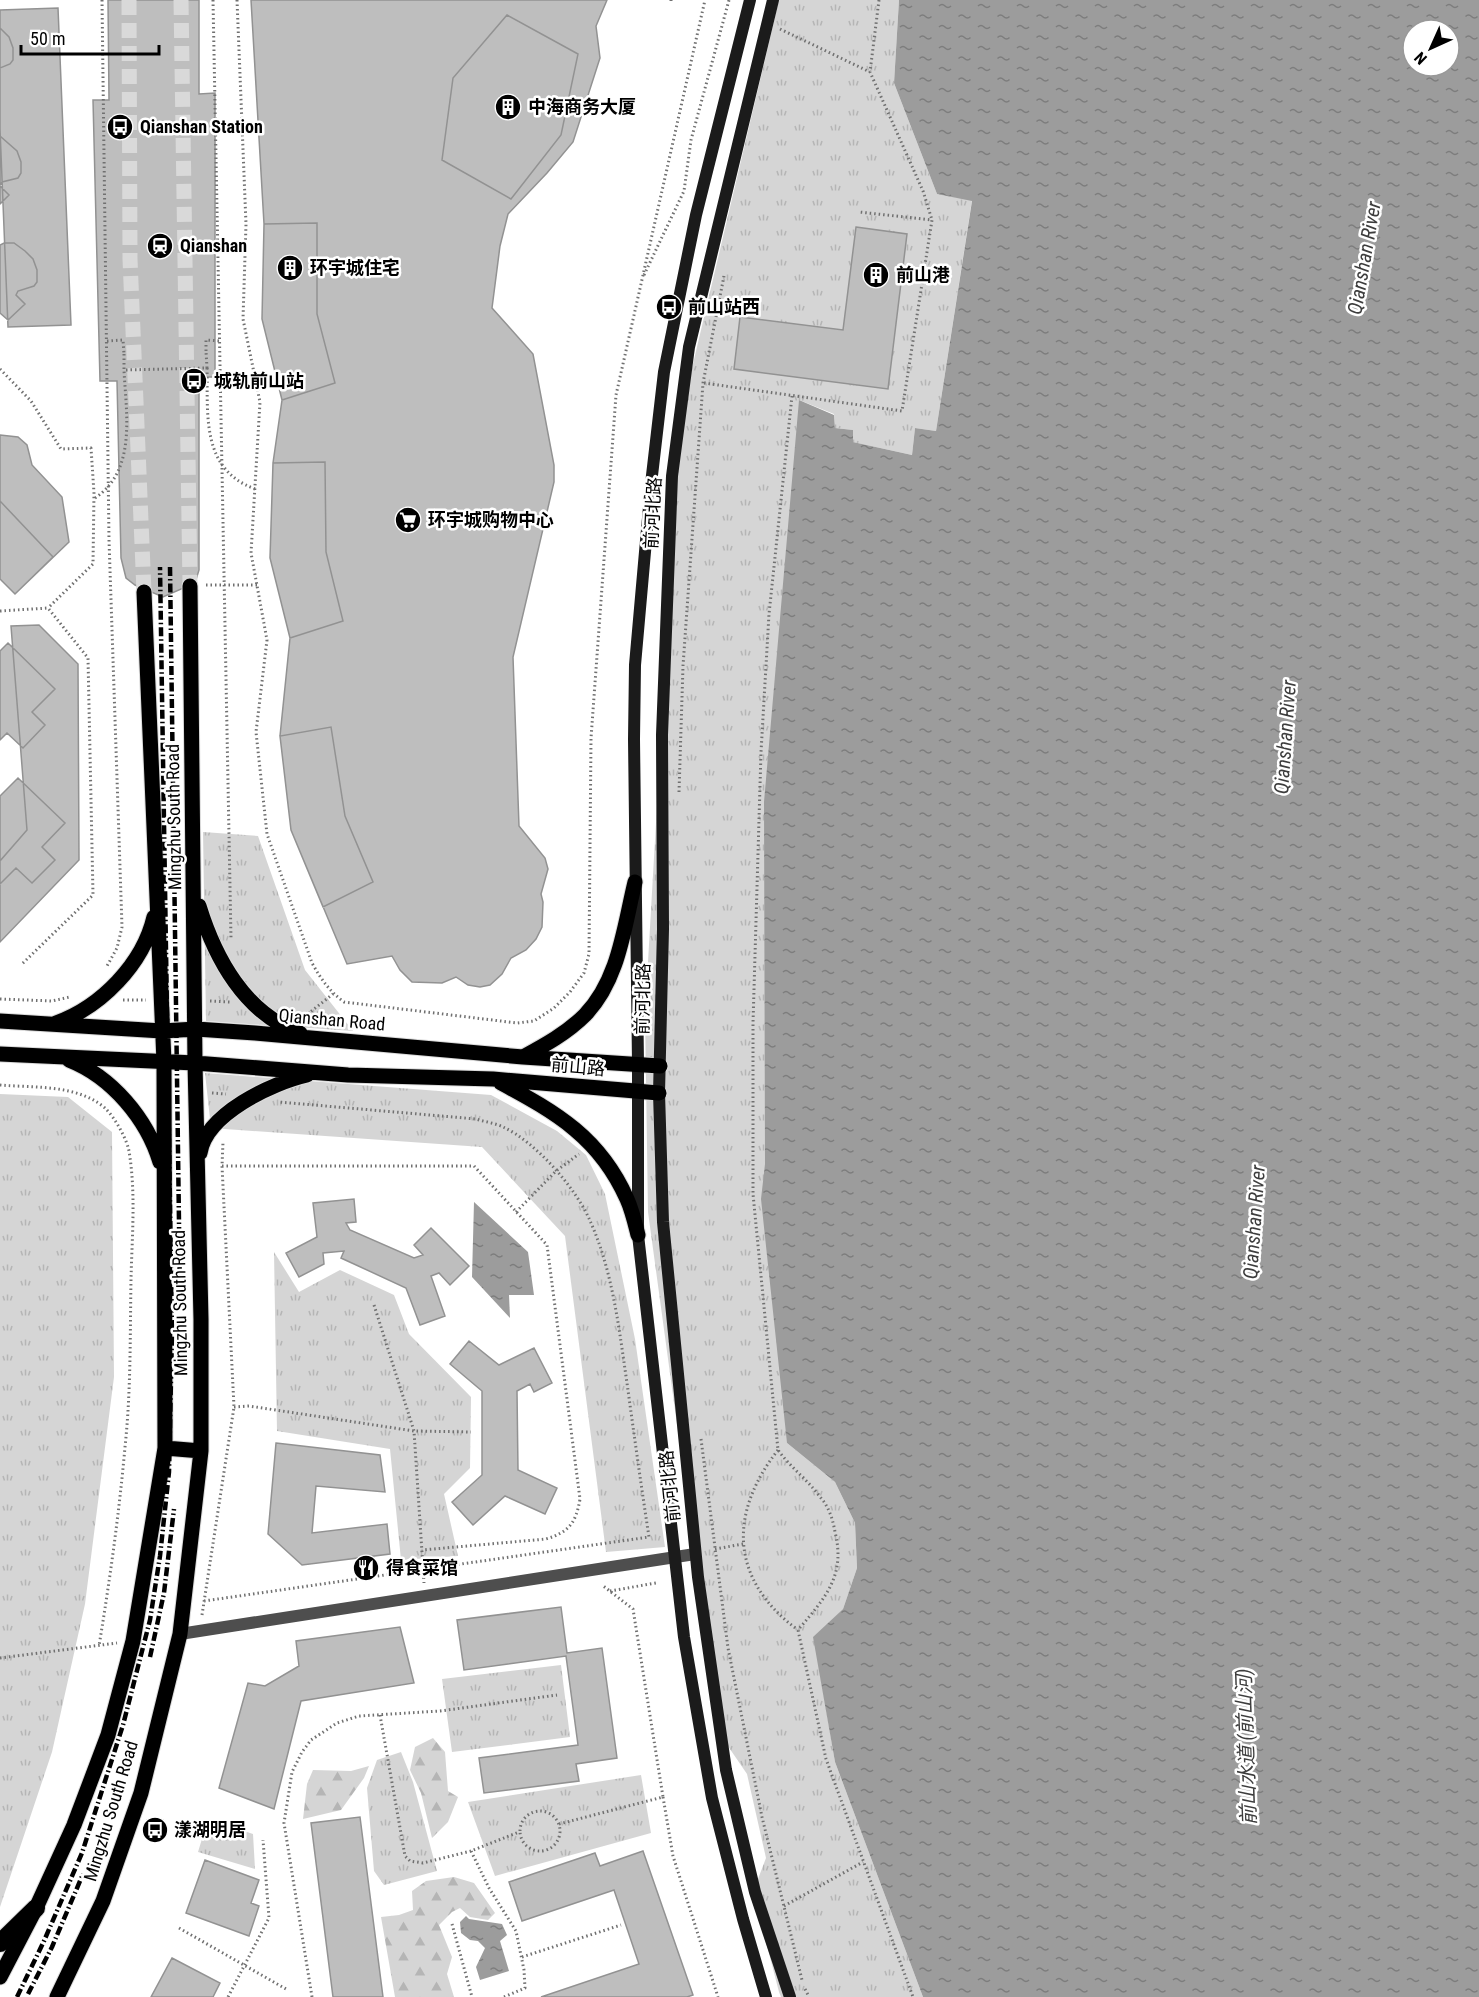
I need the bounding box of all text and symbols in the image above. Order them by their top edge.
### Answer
scale bar [21,18,159,56]
north arrow [1401,18,1461,78]
text: 50 m [30,28,65,49]
text: N [1411,48,1431,68]
building icon: 中海商务大厦 [493,92,523,122]
place label: 中海商务大厦 [528,96,636,117]
bus stop icon: Qianshan Station [105,112,135,142]
place label: Qianshan Station [140,116,263,137]
water label: Qianshan River [1342,199,1386,316]
station icon: Qianshan [145,231,175,261]
place label: Qianshan [180,235,247,256]
building icon: 环宇城住宅 [275,253,305,283]
place label: 环宇城住宅 [310,257,400,278]
building icon: 前山港 [861,260,891,290]
place label: 前山港 [896,264,950,285]
bus stop icon: 前山站西 [654,292,684,322]
place label: 前山站西 [688,296,760,317]
bus stop icon: 城轨前山站 [179,366,209,396]
place label: 城轨前山站 [214,370,304,391]
street label: 前河北路 [640,476,665,549]
supermarket icon: 环宇城购物中心 [393,505,423,535]
place label: 环宇城购物中心 [428,509,554,530]
water label: Qianshan River [1269,678,1301,795]
street label: Mingzhu South Road [162,744,185,890]
street label: 前河北路 [631,963,654,1035]
street label: Qianshan Road [278,1004,386,1035]
street label: 前山路 [550,1054,606,1079]
water label: Qianshan River [1238,1163,1270,1280]
street label: Mingzhu South Road [168,1230,191,1376]
street label: 前河北路 [655,1449,684,1523]
restaurant icon: 得食菜馆 [351,1553,381,1583]
place label: 得食菜馆 [386,1557,458,1578]
water label: 前山水道 (前山河) [1231,1668,1261,1826]
street label: Mingzhu South Road [79,1738,142,1884]
bus stop icon: 漾湖明居 [140,1815,170,1845]
place label: 漾湖明居 [174,1819,246,1840]

